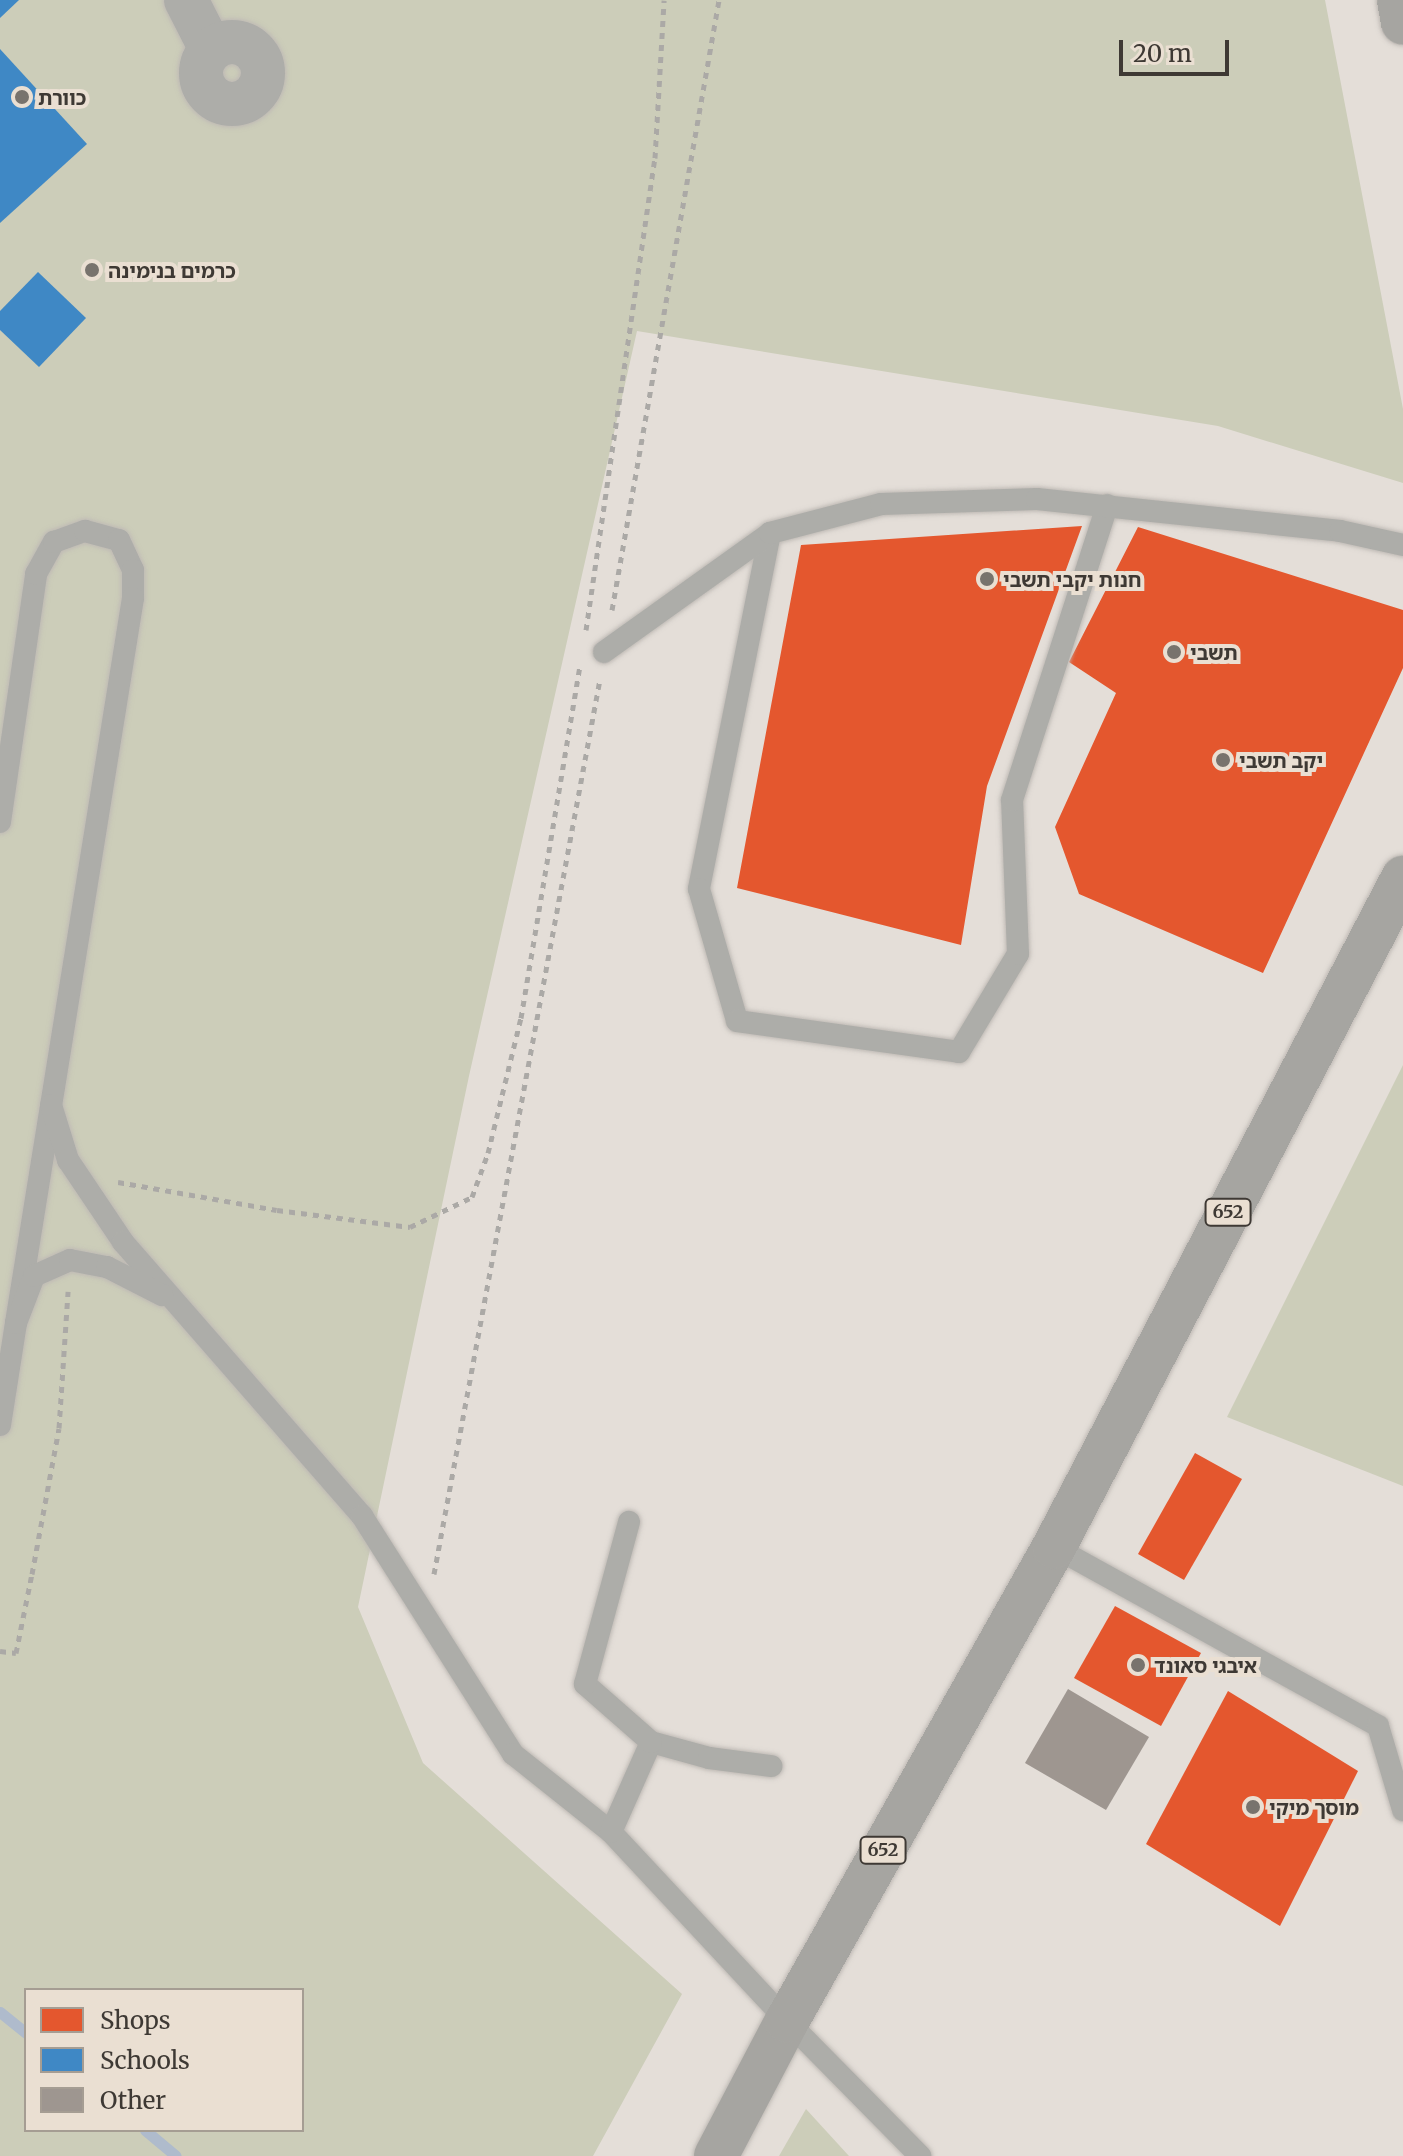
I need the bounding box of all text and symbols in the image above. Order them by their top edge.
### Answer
scale bar [1123,24,1233,74]
text: 20 m [1133,38,1192,69]
place label: כוורת [38,85,86,109]
marker: כוורת [13,88,31,106]
place label: כרמים בנימינה [108,258,236,282]
marker: כרמים בנימינה [83,261,101,279]
place label: חנות יקבי תשבי [1003,567,1141,591]
marker: חנות יקבי תשבי [978,570,996,588]
place label: תשבי [1190,640,1238,664]
marker: תשבי [1165,643,1183,661]
place label: יקב תשבי [1239,748,1323,772]
marker: יקב תשבי [1214,751,1232,769]
road number: 652 [1204,1198,1252,1226]
place label: איבגי סאונד [1154,1653,1257,1677]
marker: איבגי סאונד [1129,1656,1147,1674]
place label: מוסך מיקי [1269,1795,1359,1819]
marker: מוסך מיקי [1244,1798,1262,1816]
road number: 652 [859,1836,907,1864]
legend [24,1988,304,2132]
text: Shops [100,2005,171,2036]
text: Schools [100,2045,190,2076]
text: Other [100,2085,166,2116]

